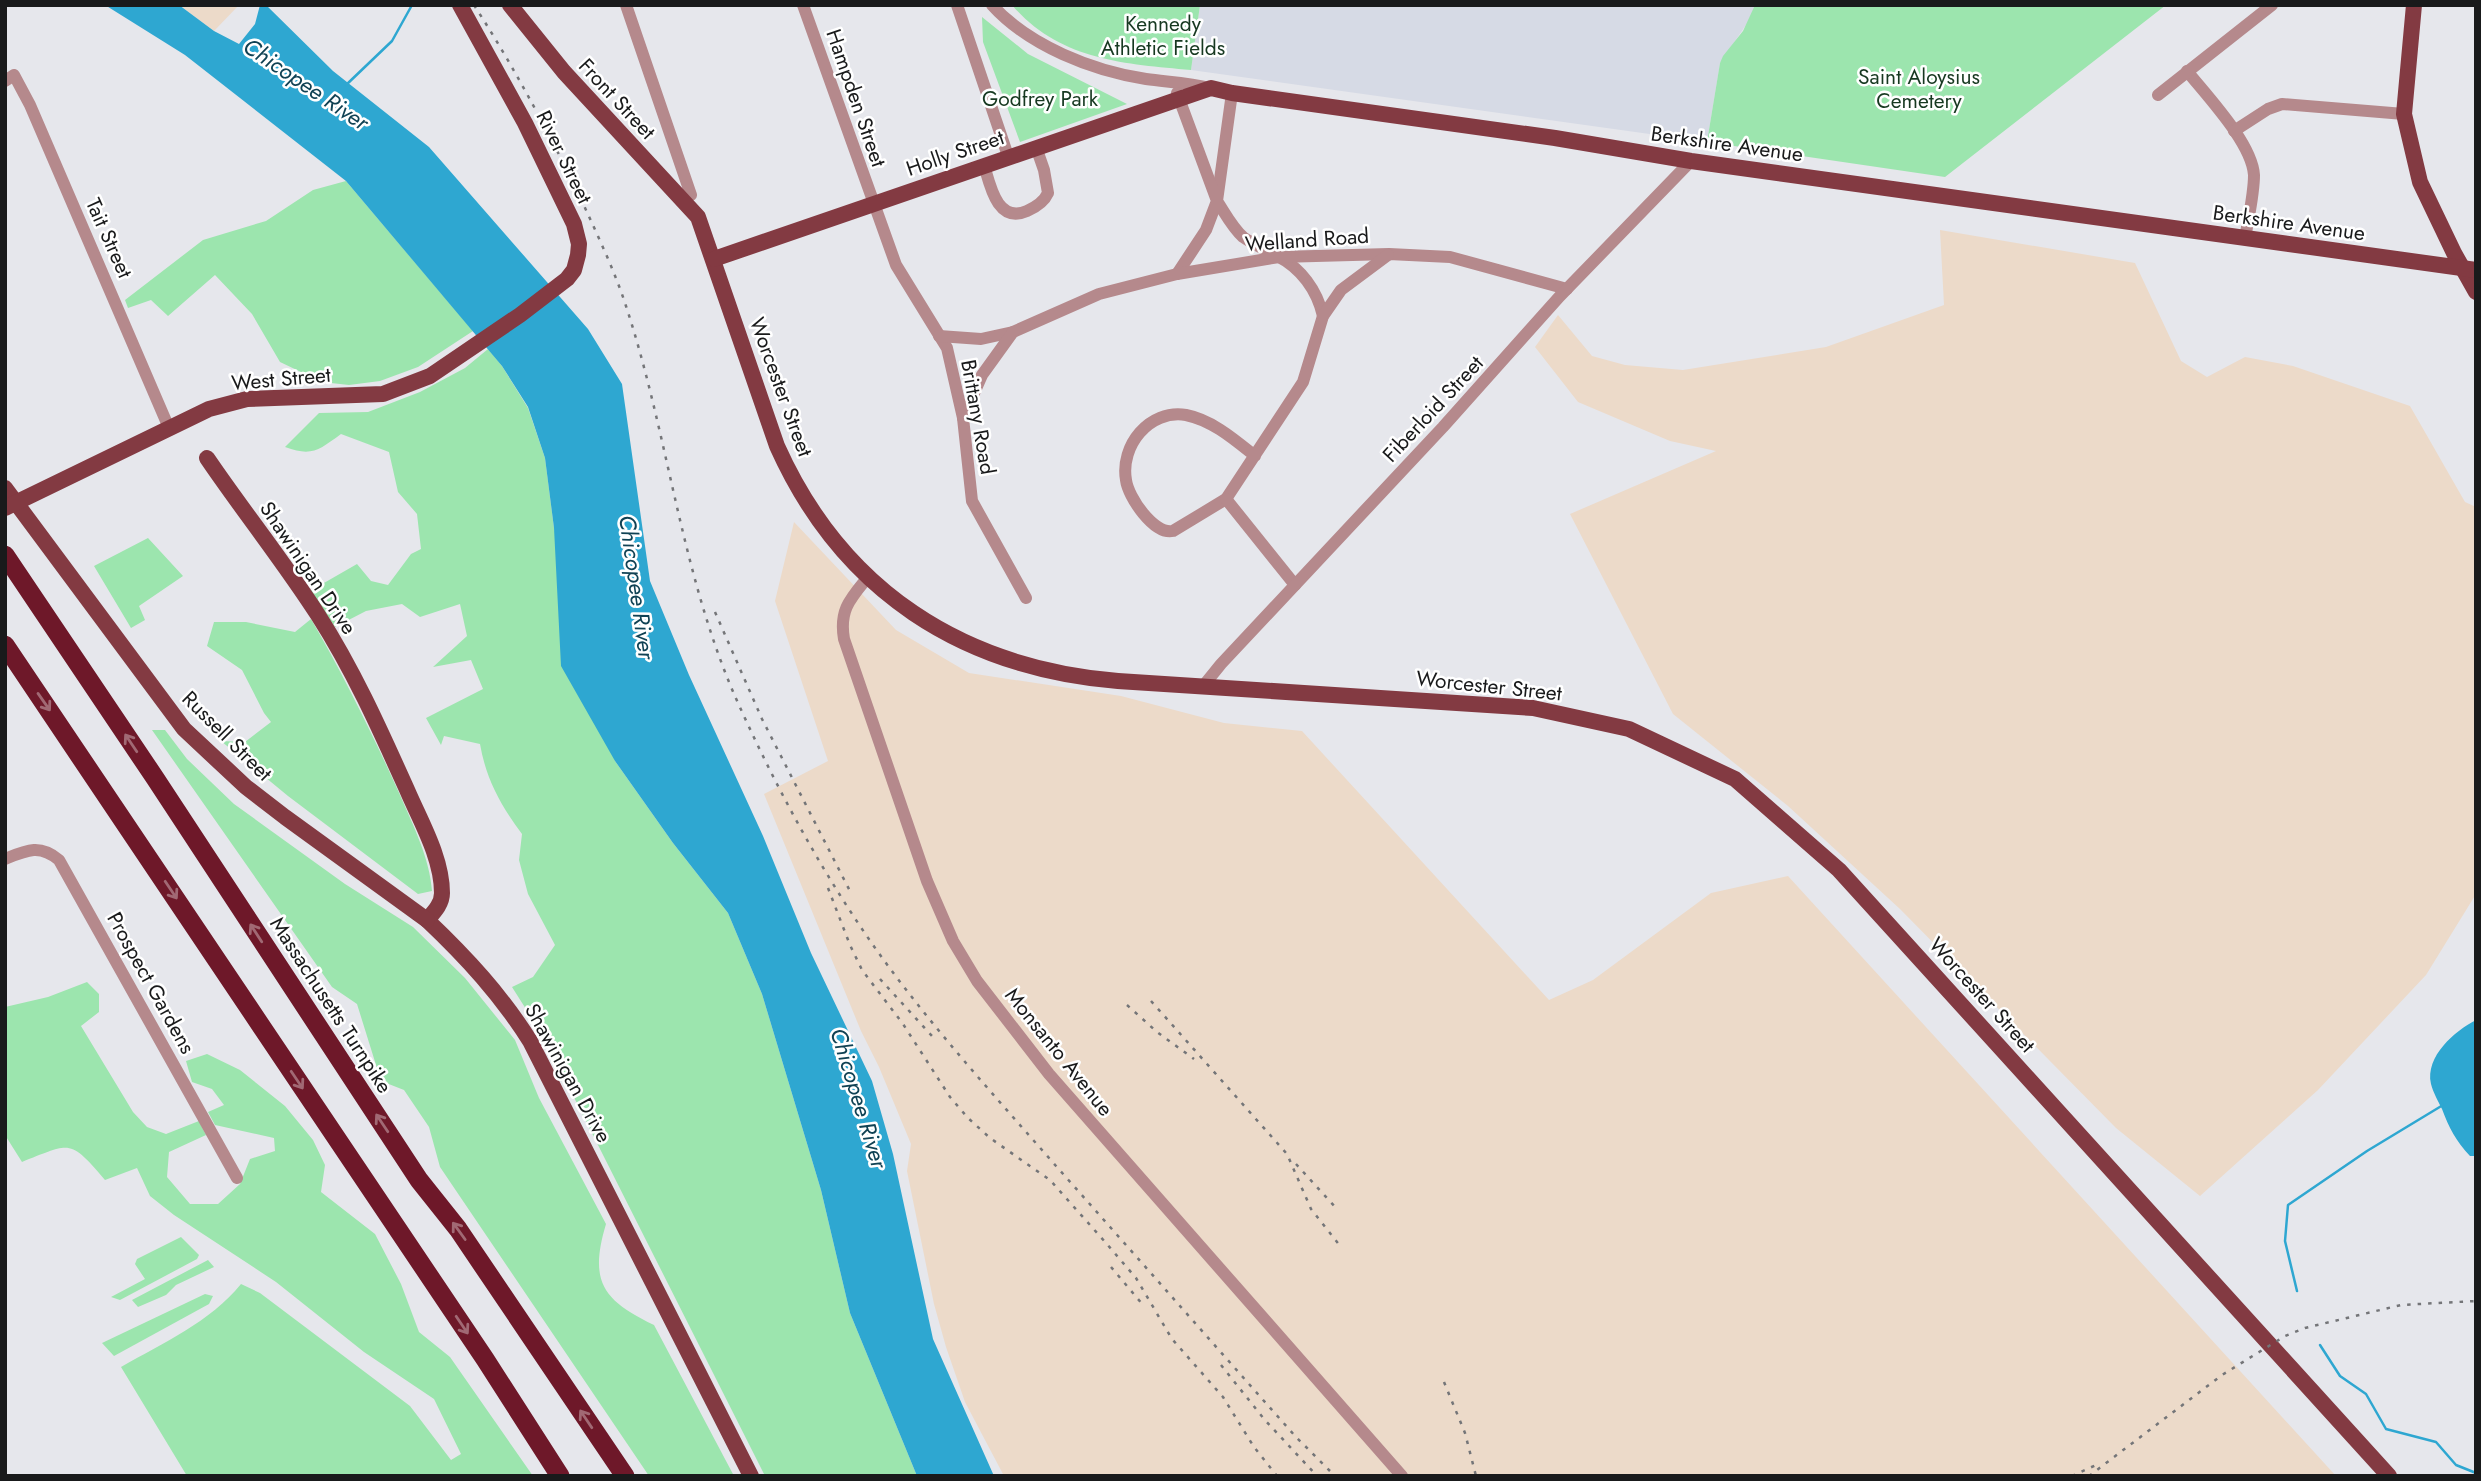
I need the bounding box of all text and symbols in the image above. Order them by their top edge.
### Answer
park label: Kennedy Athletic Fields [1101,9,1225,63]
street label: Hampden Street [818,25,894,171]
water label: Chicopee River [236,29,377,139]
street label: Front Street [572,52,662,146]
park label: Saint Aloysius Cemetery [1858,62,1980,116]
park label: Godfrey Park [982,84,1099,114]
street label: River Street [528,105,600,209]
street label: Berkshire Avenue [1649,118,1805,170]
street label: Holly Street [902,122,1008,184]
street label: Tait Street [78,193,140,283]
street label: Berkshire Avenue [2211,197,2367,249]
street label: Welland Road [1244,221,1370,259]
street label: Worcester Street [742,313,820,461]
street label: Fiberloid Street [1376,349,1490,469]
street label: Brittany Road [953,357,1003,477]
street label: West Street [230,360,332,398]
street label: Shawinigan Drive [252,495,364,641]
water label: Chicopee River [610,513,664,663]
street label: Worcester Street [1415,663,1563,709]
street label: Russell Street [175,684,279,788]
one-way arrow [37,692,51,711]
one-way arrow [124,734,138,753]
one-way arrow [164,880,178,900]
street label: Prospect Gardens [100,907,202,1059]
street label: Massachusetts Turnpike [263,911,399,1099]
one-way arrow [249,924,263,944]
street label: Worcester Street [1922,931,2042,1059]
street label: Monsanto Avenue [998,981,1120,1123]
street label: Shawinigan Drive [517,998,619,1148]
water label: Chicopee River [822,1024,897,1174]
one-way arrow [291,1069,305,1089]
one-way arrow [374,1114,389,1133]
one-way arrow [452,1222,466,1241]
one-way arrow [455,1314,469,1334]
one-way arrow [579,1410,593,1429]

